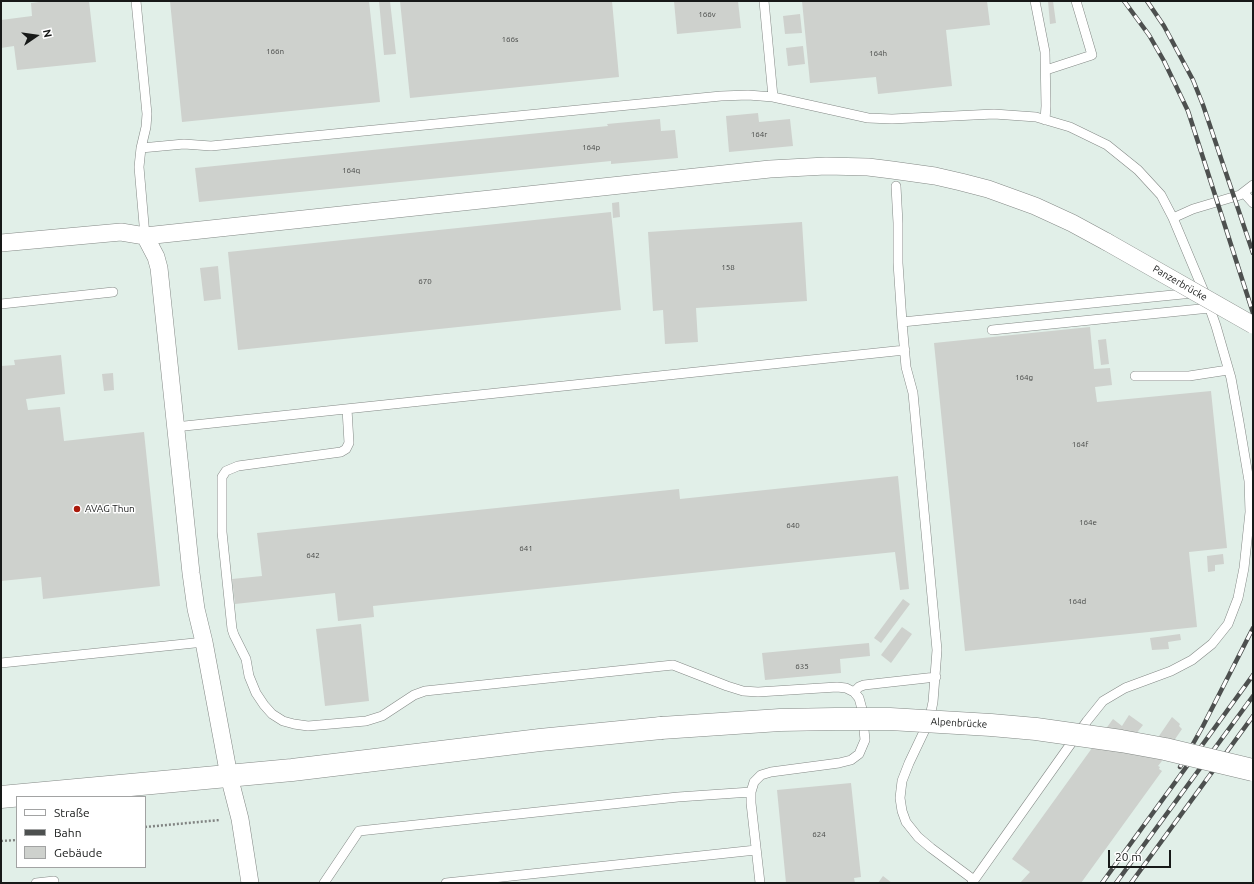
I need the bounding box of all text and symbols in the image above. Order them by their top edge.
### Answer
house number: 166v [698,9,716,19]
north arrow [16,16,56,56]
text: N [41,28,54,39]
house number: 166s [501,34,519,44]
house number: 166n [266,46,284,56]
house number: 164h [869,48,887,58]
house number: 164r [751,129,767,139]
house number: 164p [582,142,600,152]
house number: 164q [342,165,360,175]
house number: 158 [721,262,735,272]
street label: Panzerbrücke [1151,263,1209,303]
house number: 670 [418,276,432,286]
house number: 164g [1015,372,1033,382]
house number: 164f [1072,439,1088,449]
place label: AVAG Thun [85,503,135,515]
marker: AVAG Thun [72,504,82,514]
house number: 164e [1079,517,1097,527]
house number: 640 [786,520,800,530]
house number: 641 [519,543,533,553]
house number: 642 [306,550,320,560]
house number: 164d [1068,596,1086,606]
house number: 635 [795,661,809,671]
street label: Alpenbrücke [930,716,988,730]
legend [16,796,146,868]
text: Straße [54,806,90,819]
text: Bahn [54,826,82,839]
house number: 624 [812,829,826,839]
scale bar [1110,842,1173,868]
text: Gebäude [54,846,102,859]
text: 20 m [1115,850,1142,863]

